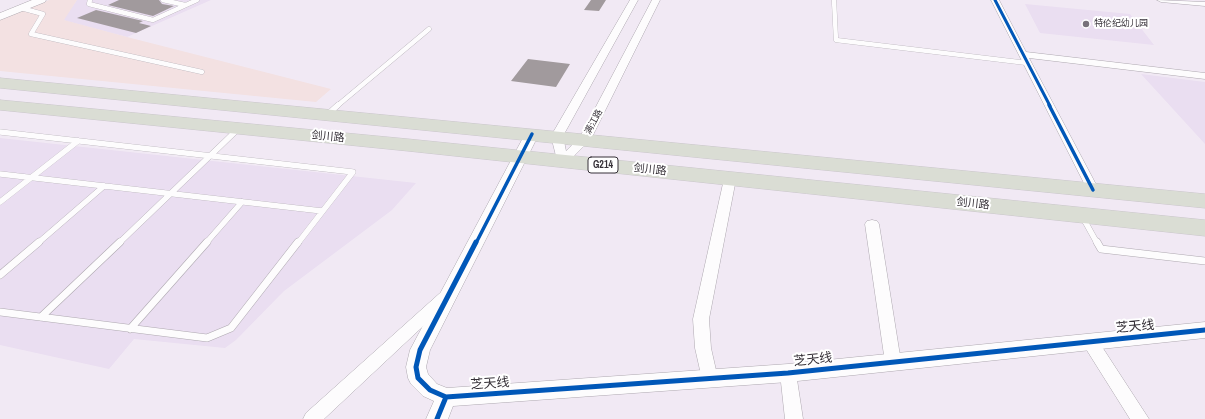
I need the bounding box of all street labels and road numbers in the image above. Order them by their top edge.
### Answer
street label: 满江路 [583,108,605,136]
street label: 剑川路 [311,129,345,145]
road number: G214 [588,157,618,173]
street label: 剑川路 [633,162,667,178]
street label: 剑川路 [956,196,990,212]
street label: 芝天线 [1115,318,1155,336]
street label: 芝天线 [793,350,833,370]
street label: 芝天线 [470,375,510,393]

